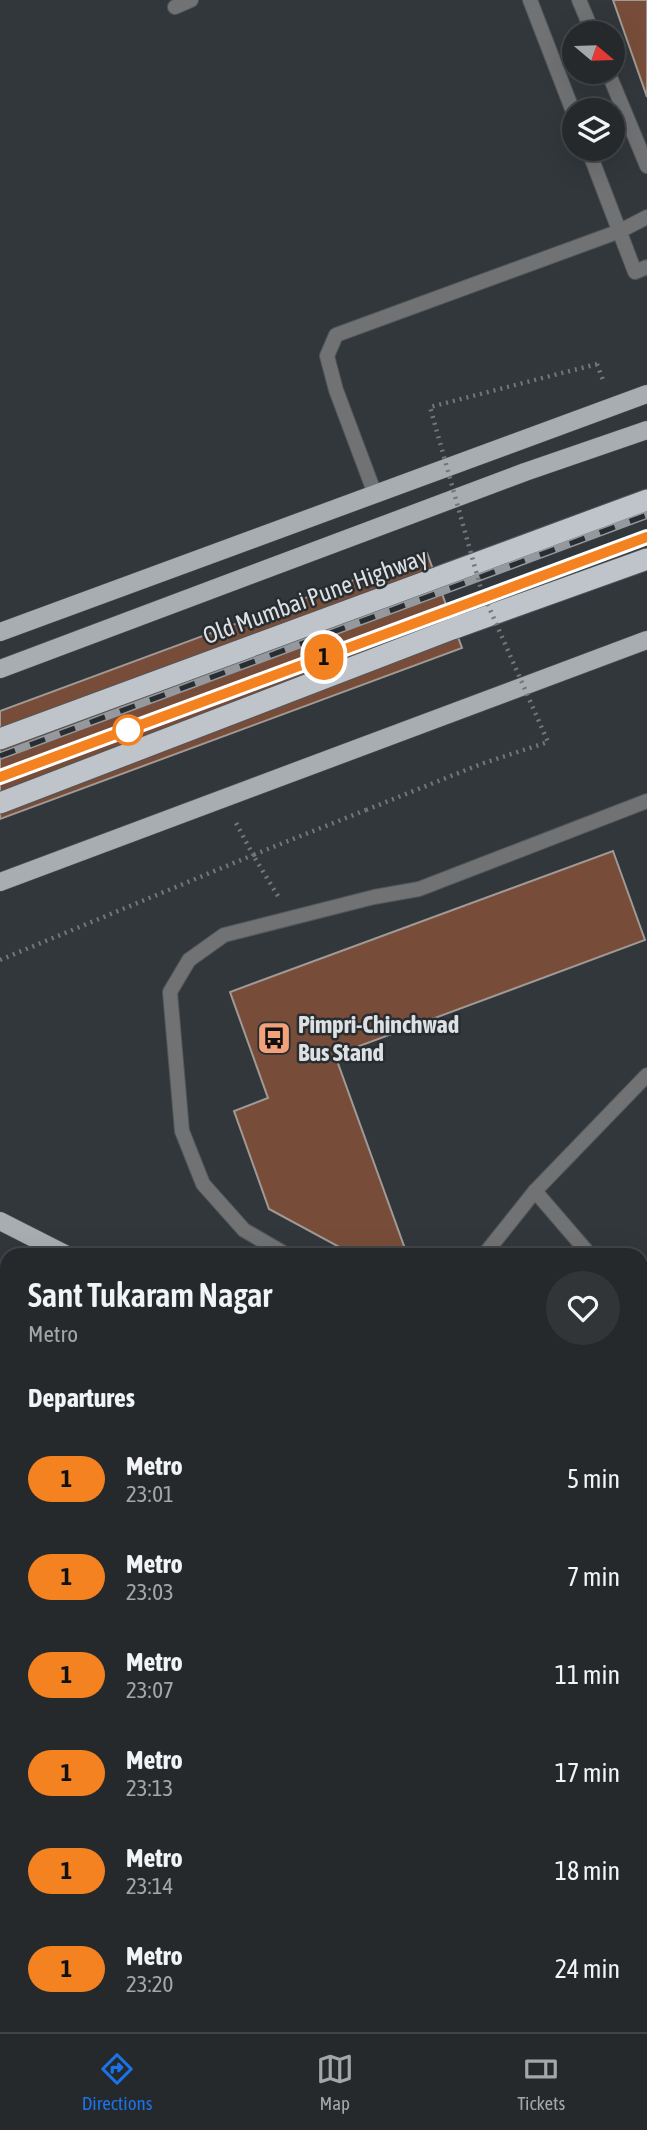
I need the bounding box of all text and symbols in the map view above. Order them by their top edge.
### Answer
north arrow [562,21,625,84]
map controls [562,21,625,161]
button: layers [562,98,625,161]
street label: Old Mumbai Pune Highway [199,543,431,649]
line badge: 1 [301,634,347,680]
text: 1 [318,643,330,670]
unlabelled marker [113,715,143,745]
place label: Pimpri-Chinchwad Bus Stand [298,1011,459,1066]
bus stop icon: Pimpri-Chinchwad Bus Stand [255,1019,293,1057]
button: heart [546,1271,620,1345]
text: Sant Tukaram Nagar [28,1276,272,1314]
text: Metro [28,1321,78,1347]
text: Departures [28,1383,135,1413]
text: Metro [126,1451,183,1481]
text: 5 min [567,1464,620,1494]
text: 1 [61,1465,72,1492]
text: 23:01 [126,1481,174,1507]
text: Metro [126,1549,183,1579]
text: 7 min [567,1562,620,1592]
text: 1 [61,1563,72,1590]
text: 23:03 [126,1579,174,1605]
text: Metro [126,1647,183,1677]
text: 11 min [555,1660,620,1690]
text: 1 [61,1661,72,1688]
text: 23:07 [126,1677,174,1703]
text: Metro [126,1745,183,1775]
text: 17 min [555,1758,620,1788]
text: 1 [61,1759,72,1786]
text: 23:13 [126,1775,173,1801]
text: Metro [126,1843,183,1873]
text: 18 min [555,1856,620,1886]
text: 1 [61,1857,72,1884]
text: 23:14 [126,1873,173,1899]
text: Metro [126,1941,183,1971]
text: 24 min [555,1954,620,1984]
text: 1 [61,1955,72,1982]
text: 23:20 [126,1971,173,1997]
tab: Directions [82,2050,153,2114]
tab: Map [316,2050,354,2114]
tab: Tickets [517,2050,565,2114]

